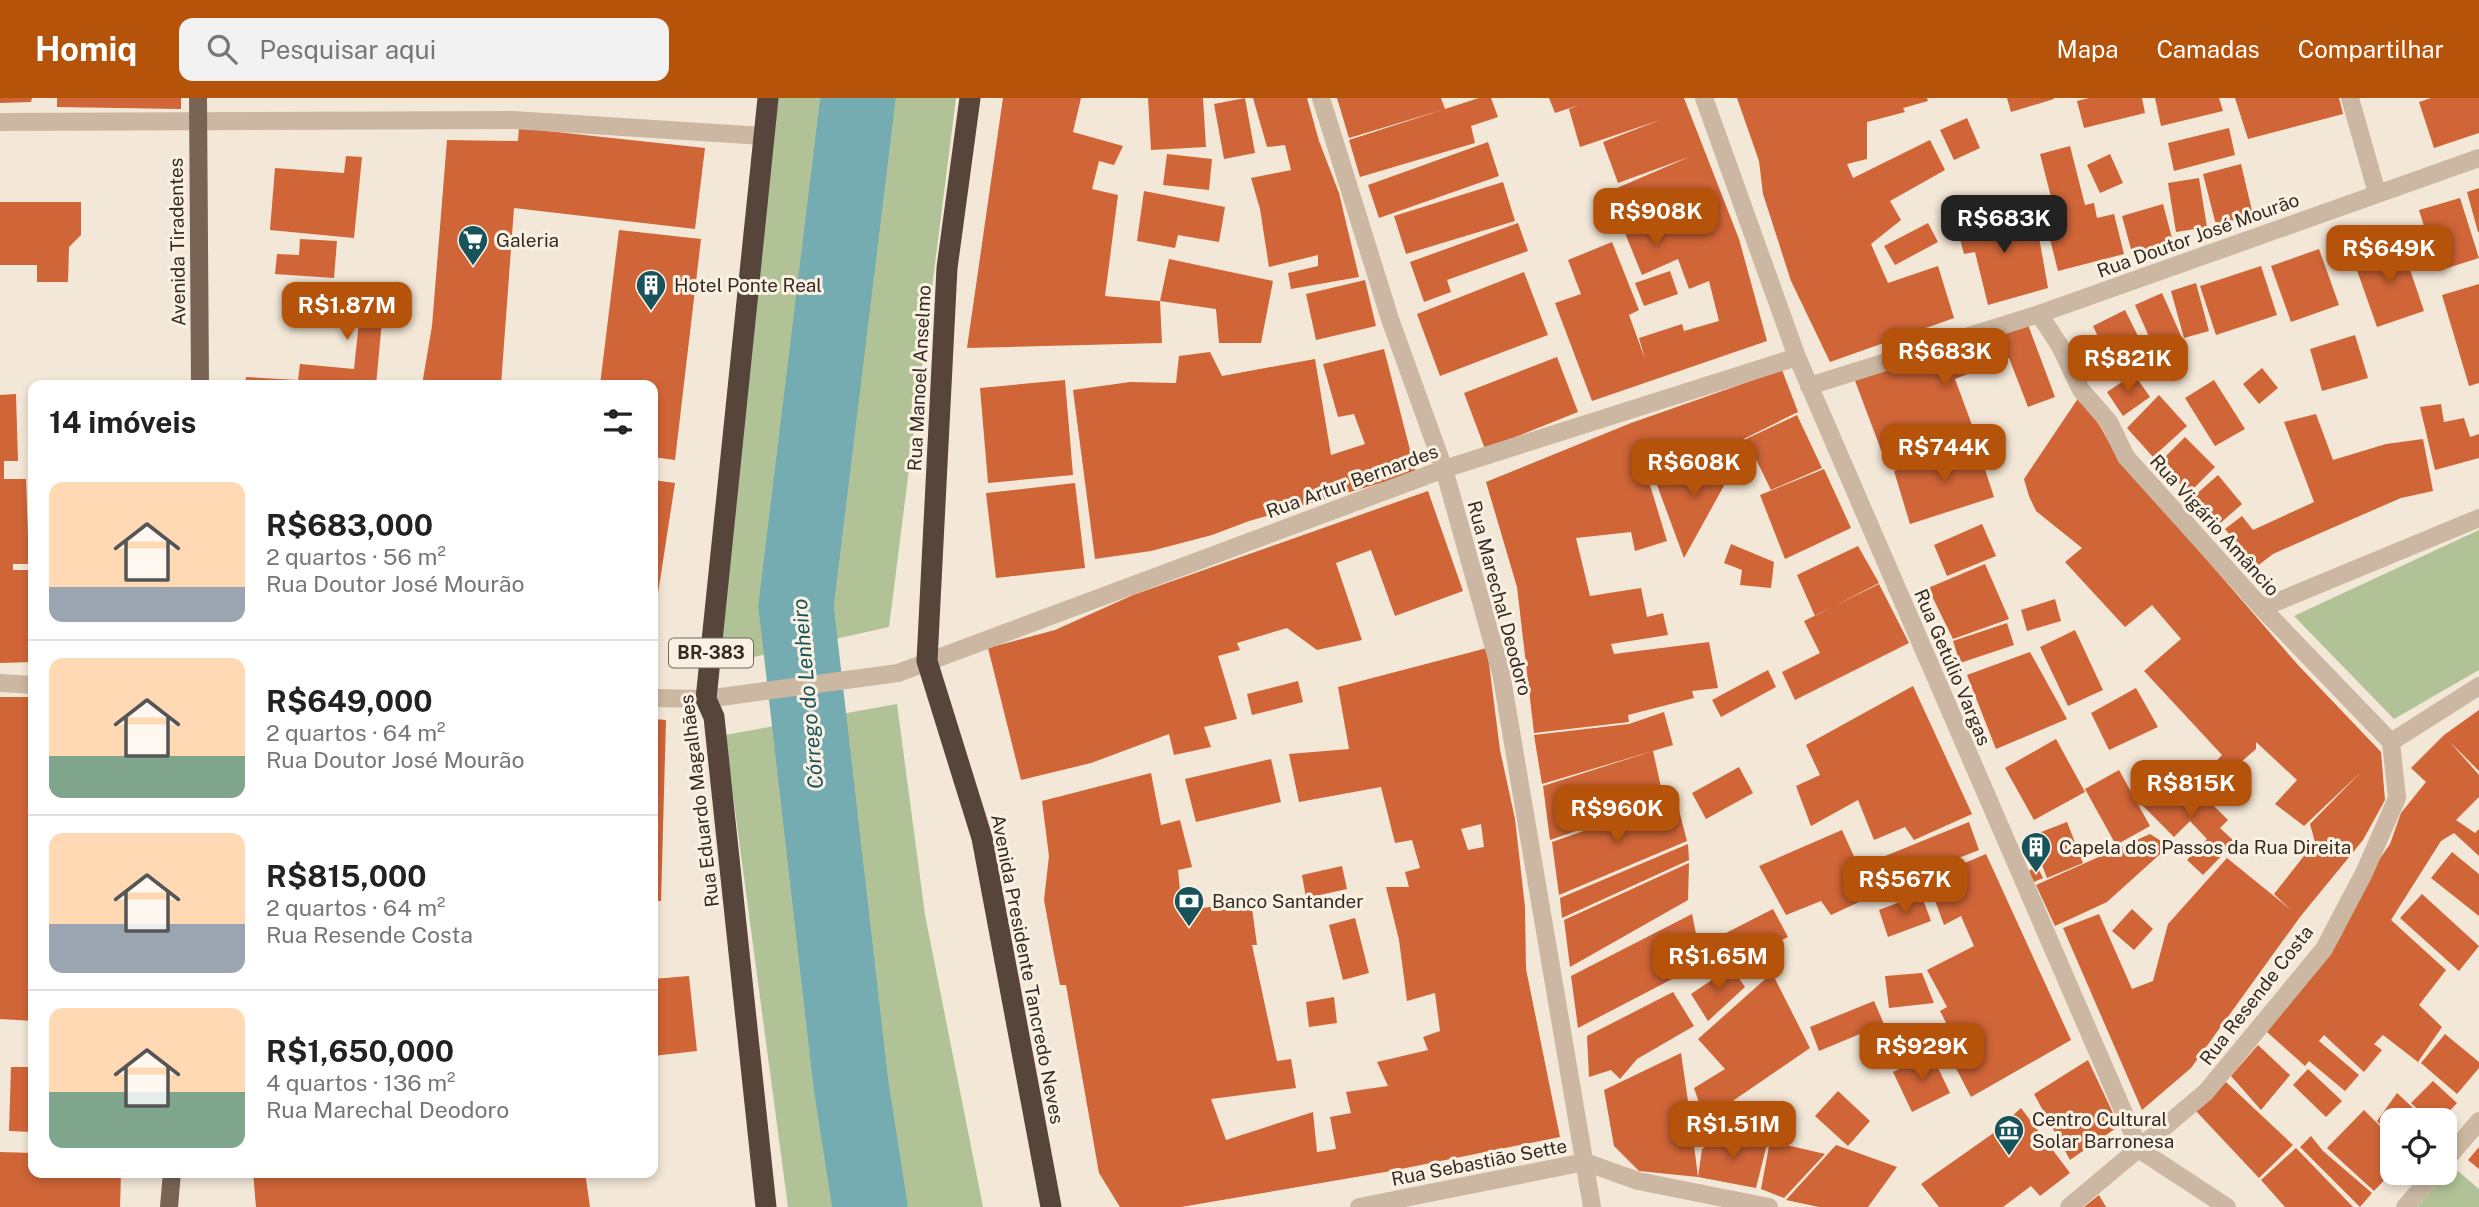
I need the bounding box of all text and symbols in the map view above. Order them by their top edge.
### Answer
search box [179,18,669,81]
text: Homiq [35,30,137,68]
icon: search [203,30,241,68]
text: Pesquisar aqui [259,34,436,65]
text: Mapa [2057,35,2118,63]
text: Camadas [2156,35,2260,63]
text: Compartilhar [2298,35,2444,63]
street label: Avenida Tiradentes [165,158,189,326]
pin: R$908K [1599,188,1713,248]
street label: Rua Doutor José Mourão [2094,188,2302,282]
pin: R$683K [1947,195,2061,255]
text: R$908K [1609,197,1703,224]
text: R$683K [1957,204,2051,231]
supermarket icon: Galeria [456,223,490,267]
pin: R$649K [2332,226,2446,285]
place label: Galeria [496,229,559,251]
text: R$649K [2342,234,2436,261]
building icon: Hotel Ponte Real [634,268,668,312]
place label: Hotel Ponte Real [674,274,822,296]
pin: R$1.87M [282,282,412,342]
street label: Rua Manoel Anselmo [903,284,935,472]
text: R$1.87M [298,291,396,318]
pin: R$683K [1888,328,2002,388]
pin: R$821K [2071,336,2185,395]
text: R$683K [1898,337,1992,364]
text: R$821K [2084,344,2172,371]
icon: filters [599,403,637,441]
text: 14 imóveis [49,404,196,440]
pin: R$744K [1887,424,2001,484]
text: R$744K [1898,433,1990,460]
street label: Rua Artur Bernardes [1263,440,1441,522]
pin: R$608K [1637,440,1751,499]
text: R$608K [1647,448,1741,475]
street label: Rua Vigário Amâncio [2146,450,2284,600]
street label: Rua Marechal Deodoro [1463,498,1537,698]
text: R$683,000 [266,507,433,543]
icon: home [105,510,189,594]
text: 2 quartos · 56 m² [266,543,446,570]
text: Rua Doutor José Mourão [266,570,524,597]
street label: Rua Getúlio Vargas [1910,585,1996,749]
water label: Córrego do Lenheiro [787,598,828,790]
road number: BR-383 [669,638,753,668]
text: R$649,000 [266,683,433,719]
icon: home [105,686,189,770]
street label: Rua Eduardo Magalhães [675,693,723,909]
text: 2 quartos · 64 m² [266,719,446,746]
text: Rua Doutor José Mourão [266,746,524,773]
pin: R$815K [2134,760,2248,820]
text: R$815K [2147,769,2235,796]
pin: R$960K [1560,786,1674,845]
text: R$960K [1570,794,1664,821]
street label: Avenida Presidente Tancredo Neves [987,812,1069,1126]
building icon: Capela dos Passos da Rua Direita [2019,830,2053,874]
place label: Capela dos Passos da Rua Direita [2059,836,2351,858]
pin: R$567K [1848,856,1962,916]
text: R$815,000 [266,858,427,894]
icon: home [105,861,189,945]
text: R$567K [1859,865,1951,892]
bank icon: Banco Santander [1172,884,1206,928]
place label: Banco Santander [1212,890,1364,912]
text: 2 quartos · 64 m² [266,894,446,921]
text: Rua Resende Costa [266,921,473,948]
street label: Rua Resende Costa [2195,921,2317,1069]
pin: R$1.65M [1653,934,1783,993]
text: R$1.65M [1668,942,1768,969]
pin: R$929K [1865,1024,1979,1083]
text: R$929K [1875,1032,1969,1059]
text: R$1,650,000 [266,1033,454,1069]
icon: home [105,1036,189,1120]
text: 4 quartos · 136 m² [266,1069,456,1096]
text: Rua Marechal Deodoro [266,1096,509,1123]
pin: R$1.51M [1668,1102,1798,1161]
place label: Centro Cultural Solar Barronesa [2032,1108,2174,1152]
map controls [2380,1108,2457,1185]
button: locate [2380,1108,2457,1185]
text: R$1.51M [1686,1110,1780,1137]
museum icon: Centro Cultural Solar Barronesa [1992,1113,2026,1157]
street label: Rua Sebastião Sette [1389,1134,1569,1190]

